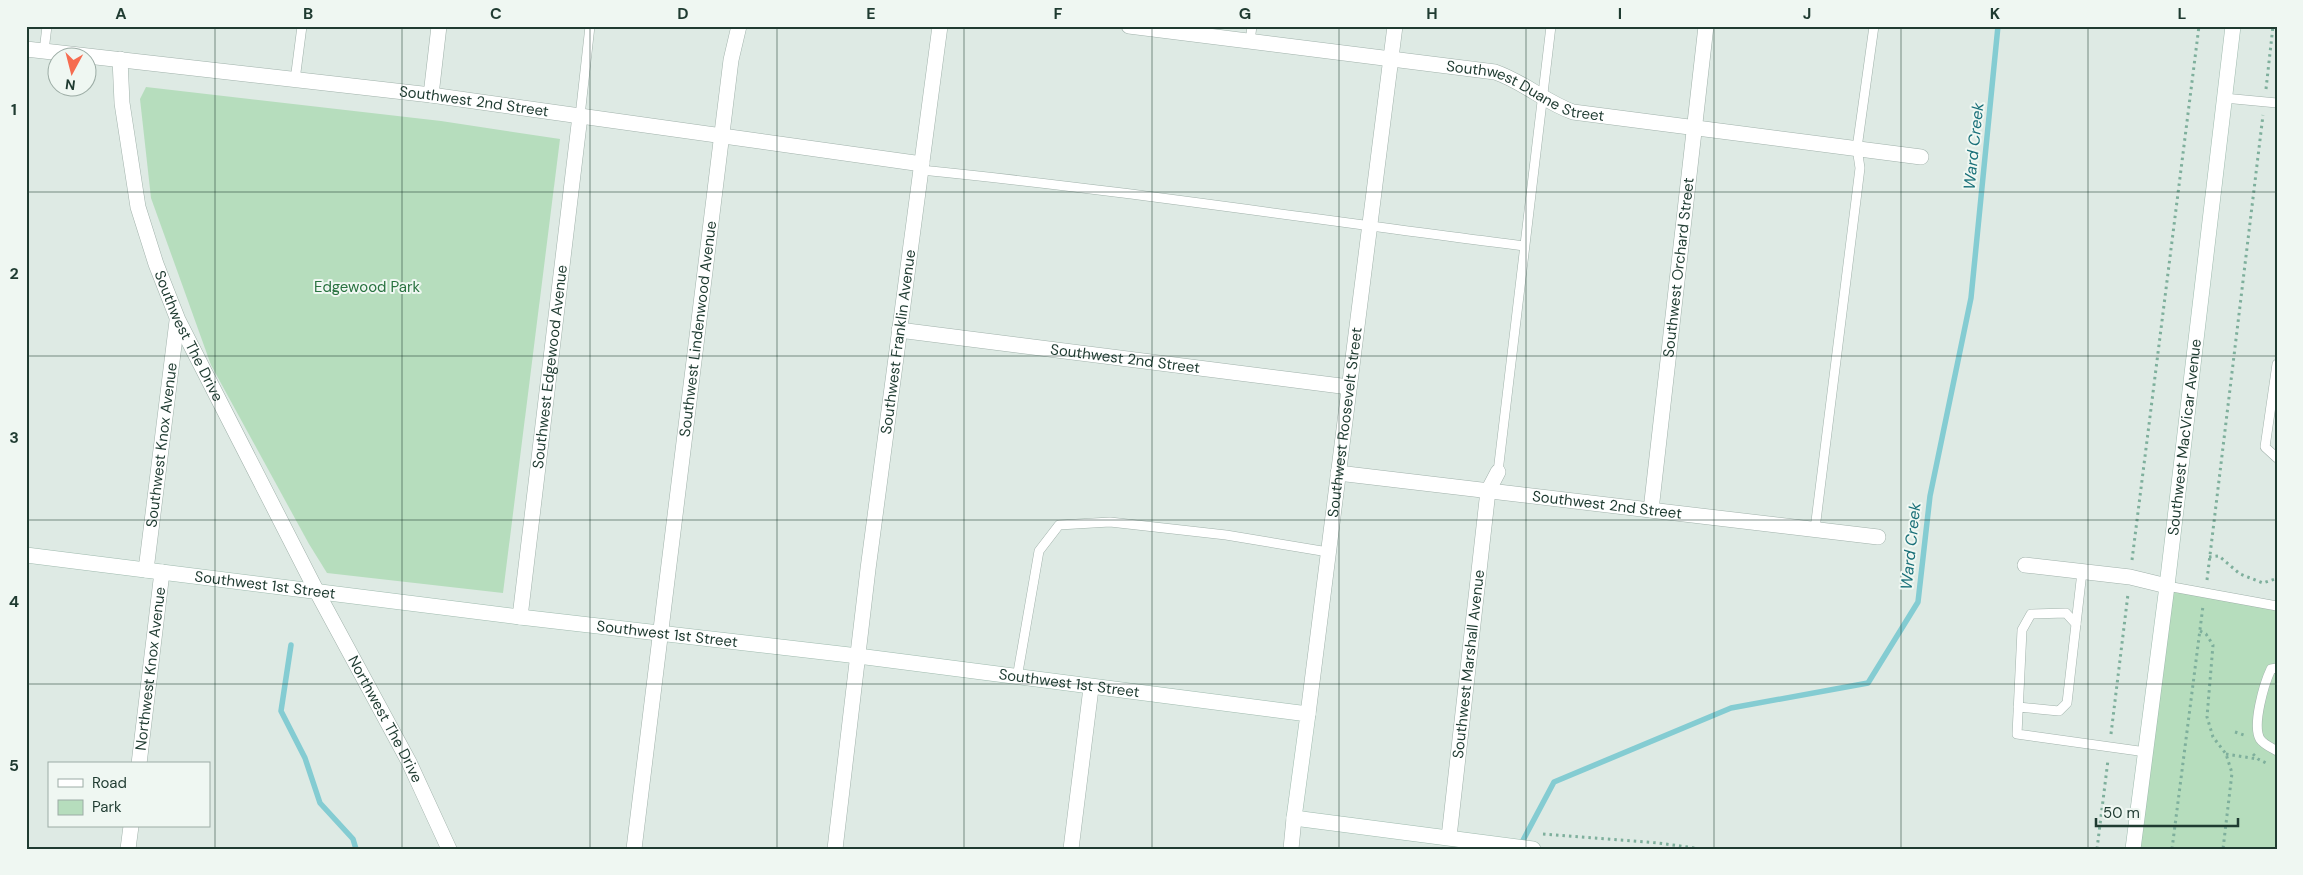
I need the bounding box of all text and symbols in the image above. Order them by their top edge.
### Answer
text: A [115,3,127,24]
text: B [303,3,313,24]
text: C [490,3,502,24]
text: D [677,3,689,24]
text: E [866,3,876,24]
text: F [1054,3,1063,24]
text: G [1239,3,1251,24]
text: H [1426,3,1438,24]
text: I [1618,3,1622,24]
text: J [1803,3,1811,24]
text: K [1990,3,2001,24]
text: L [2178,3,2187,24]
north arrow [48,48,98,98]
street label: Southwest Duane Street [1445,56,1606,126]
text: N [64,75,77,94]
street label: Southwest 2nd Street [398,81,550,121]
text: 1 [11,99,17,120]
water label: Ward Creek [1958,101,1989,191]
street label: Southwest Orchard Street [1658,176,1699,359]
street label: Southwest Lindenwood Avenue [675,220,721,438]
street label: Southwest Franklin Avenue [876,248,920,435]
text: 2 [9,263,19,284]
street label: Southwest Edgewood Avenue [528,264,572,470]
street label: Southwest The Drive [149,267,228,405]
park label: Edgewood Park [314,277,421,297]
street label: Southwest Roosevelt Street [1323,326,1367,519]
street label: Southwest MacVicar Avenue [2163,338,2206,537]
street label: Southwest 2nd Street [1049,339,1201,378]
street label: Southwest Knox Avenue [141,361,182,529]
text: 3 [9,427,19,448]
street label: Southwest 2nd Street [1531,486,1683,524]
water label: Ward Creek [1895,501,1926,591]
street label: Southwest 1st Street [193,566,337,604]
street label: Southwest Marshall Avenue [1448,569,1489,760]
street label: Northwest Knox Avenue [131,586,170,752]
text: 4 [9,591,19,612]
street label: Southwest 1st Street [596,616,739,652]
street label: Northwest The Drive [343,652,427,786]
street label: Southwest 1st Street [998,664,1141,702]
text: 5 [9,755,19,776]
legend [48,762,210,828]
text: Road [92,773,127,793]
scale bar [2096,795,2238,827]
text: Park [92,797,122,817]
text: 50 m [2103,803,2140,823]

